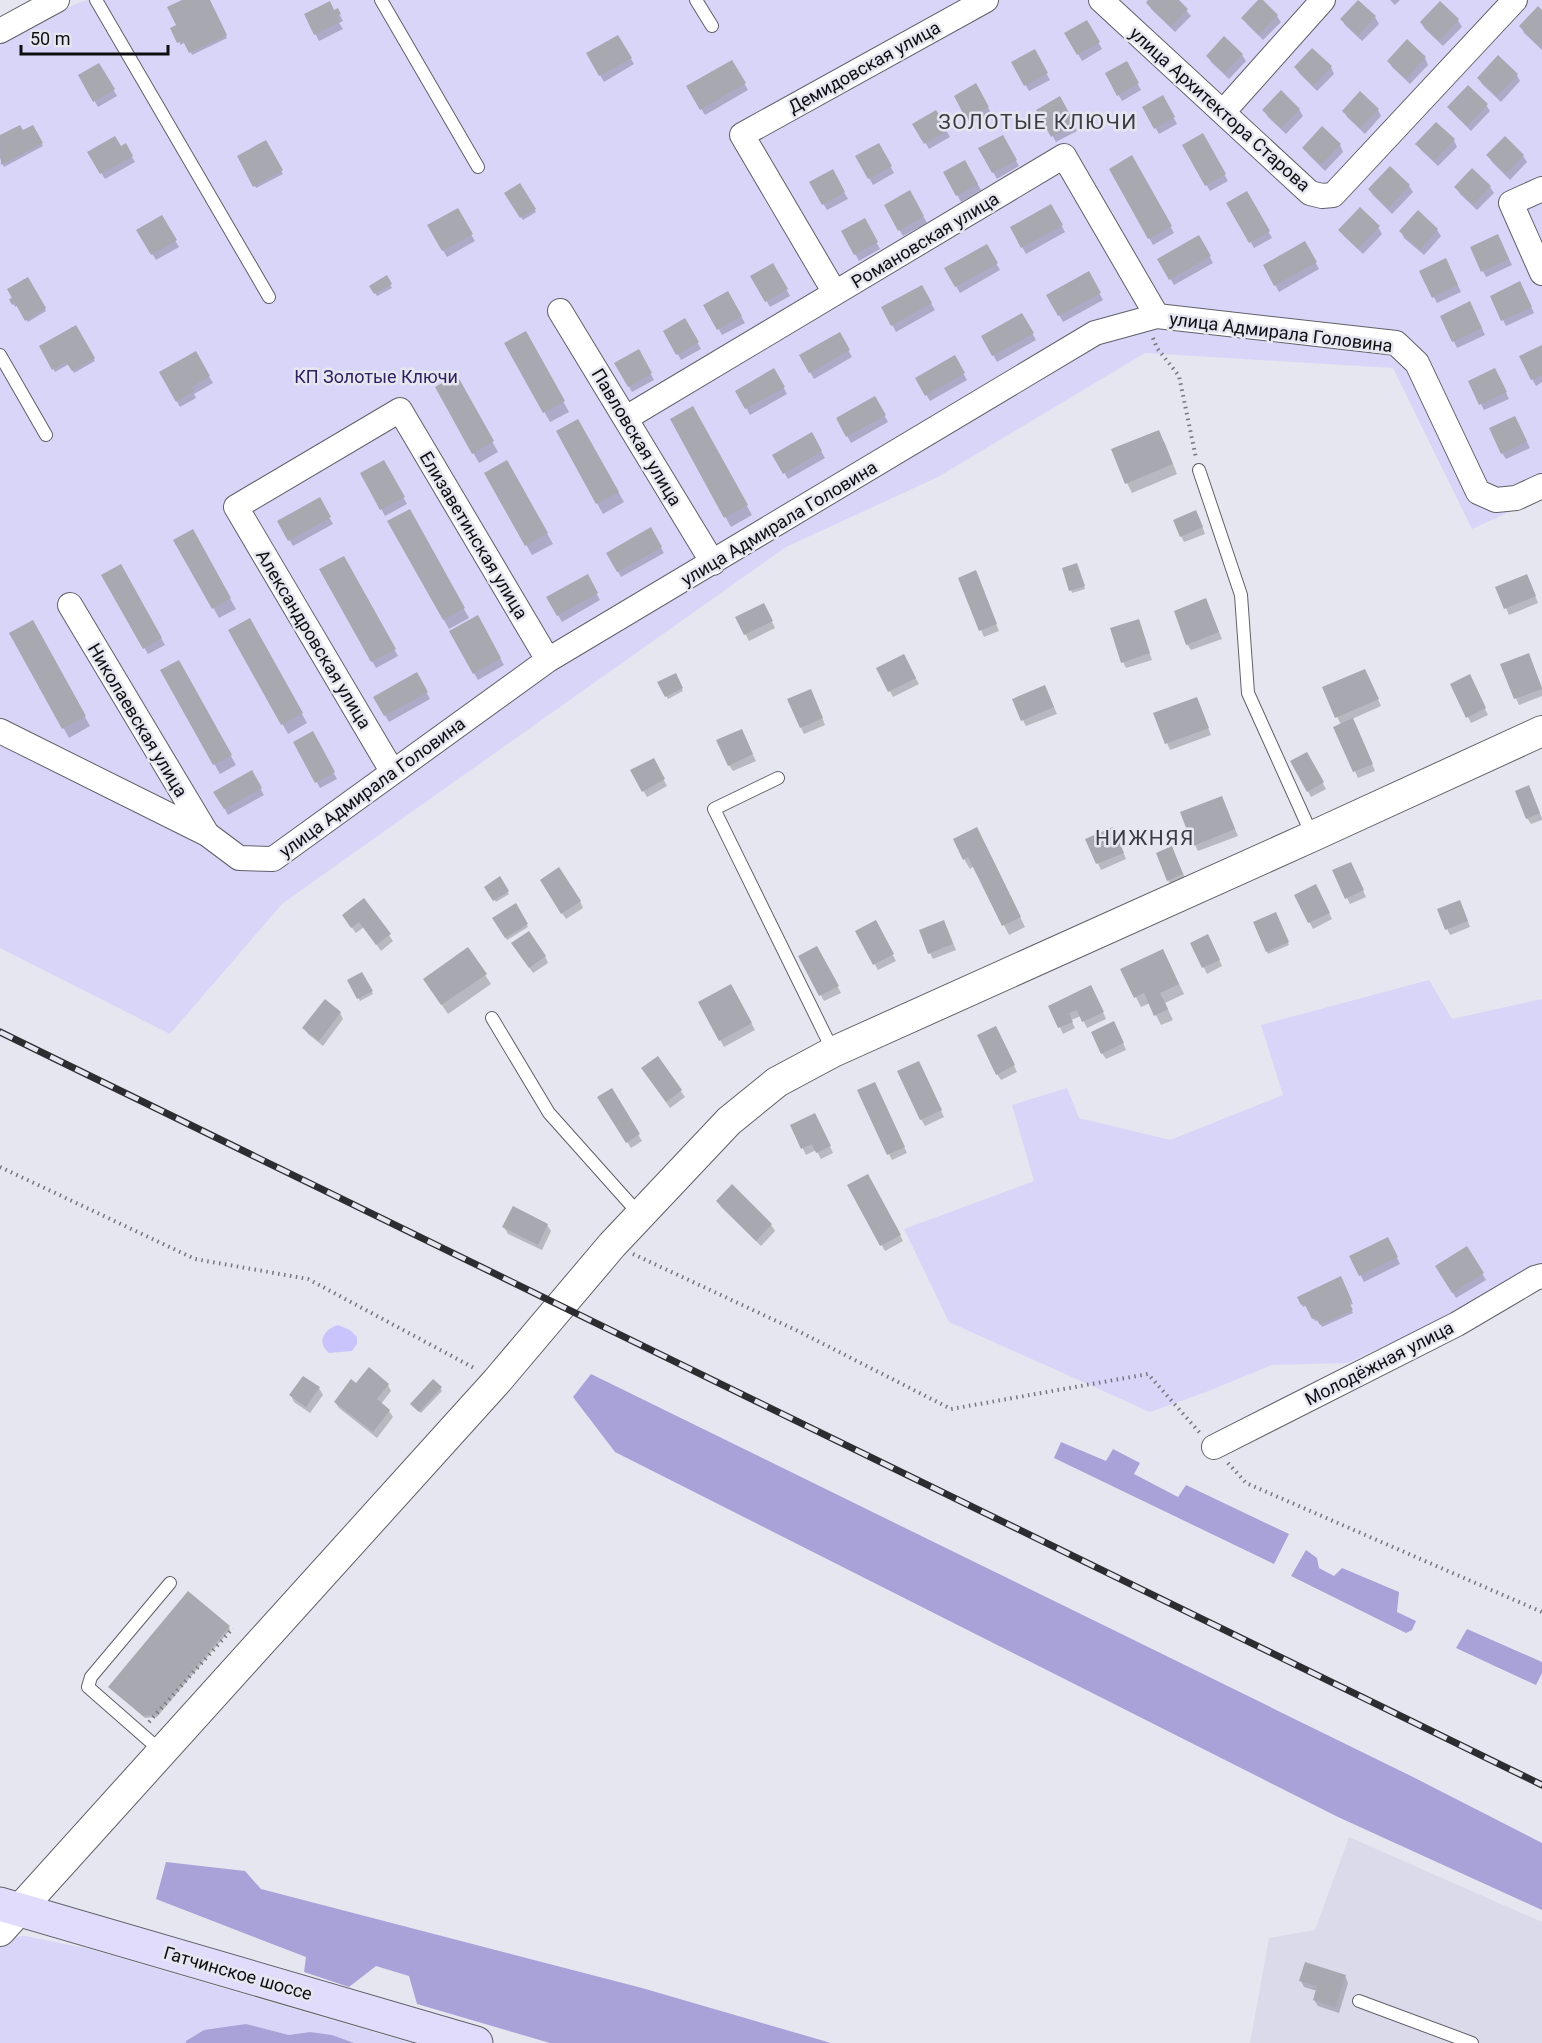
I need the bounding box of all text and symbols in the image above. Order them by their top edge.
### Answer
street label: Демидовская улица [784,16,944,118]
scale bar [21,18,168,56]
street label: улица Архитектора Старова [1125,22,1315,196]
text: 50 m [30,28,70,49]
district label: ЗОЛОТЫЕ КЛЮЧИ [938,110,1138,134]
street label: Романовская улица [847,188,1003,292]
street label: улица Адмирала Головина [1168,308,1394,356]
street label: Павловская улица [588,364,686,510]
park label: КП Золотые Ключи [294,366,458,387]
street label: Елизаветинская улица [416,447,532,623]
street label: улица Адмирала Головина [677,456,881,590]
street label: Александровская улица [252,546,376,732]
street label: Николаевская улица [84,639,192,801]
street label: улица Адмирала Головина [275,712,469,862]
district label: НИЖНЯЯ [1095,826,1195,850]
street label: Молодёжная улица [1301,1316,1457,1410]
street label: Гатчинское шоссе [161,1942,315,2004]

